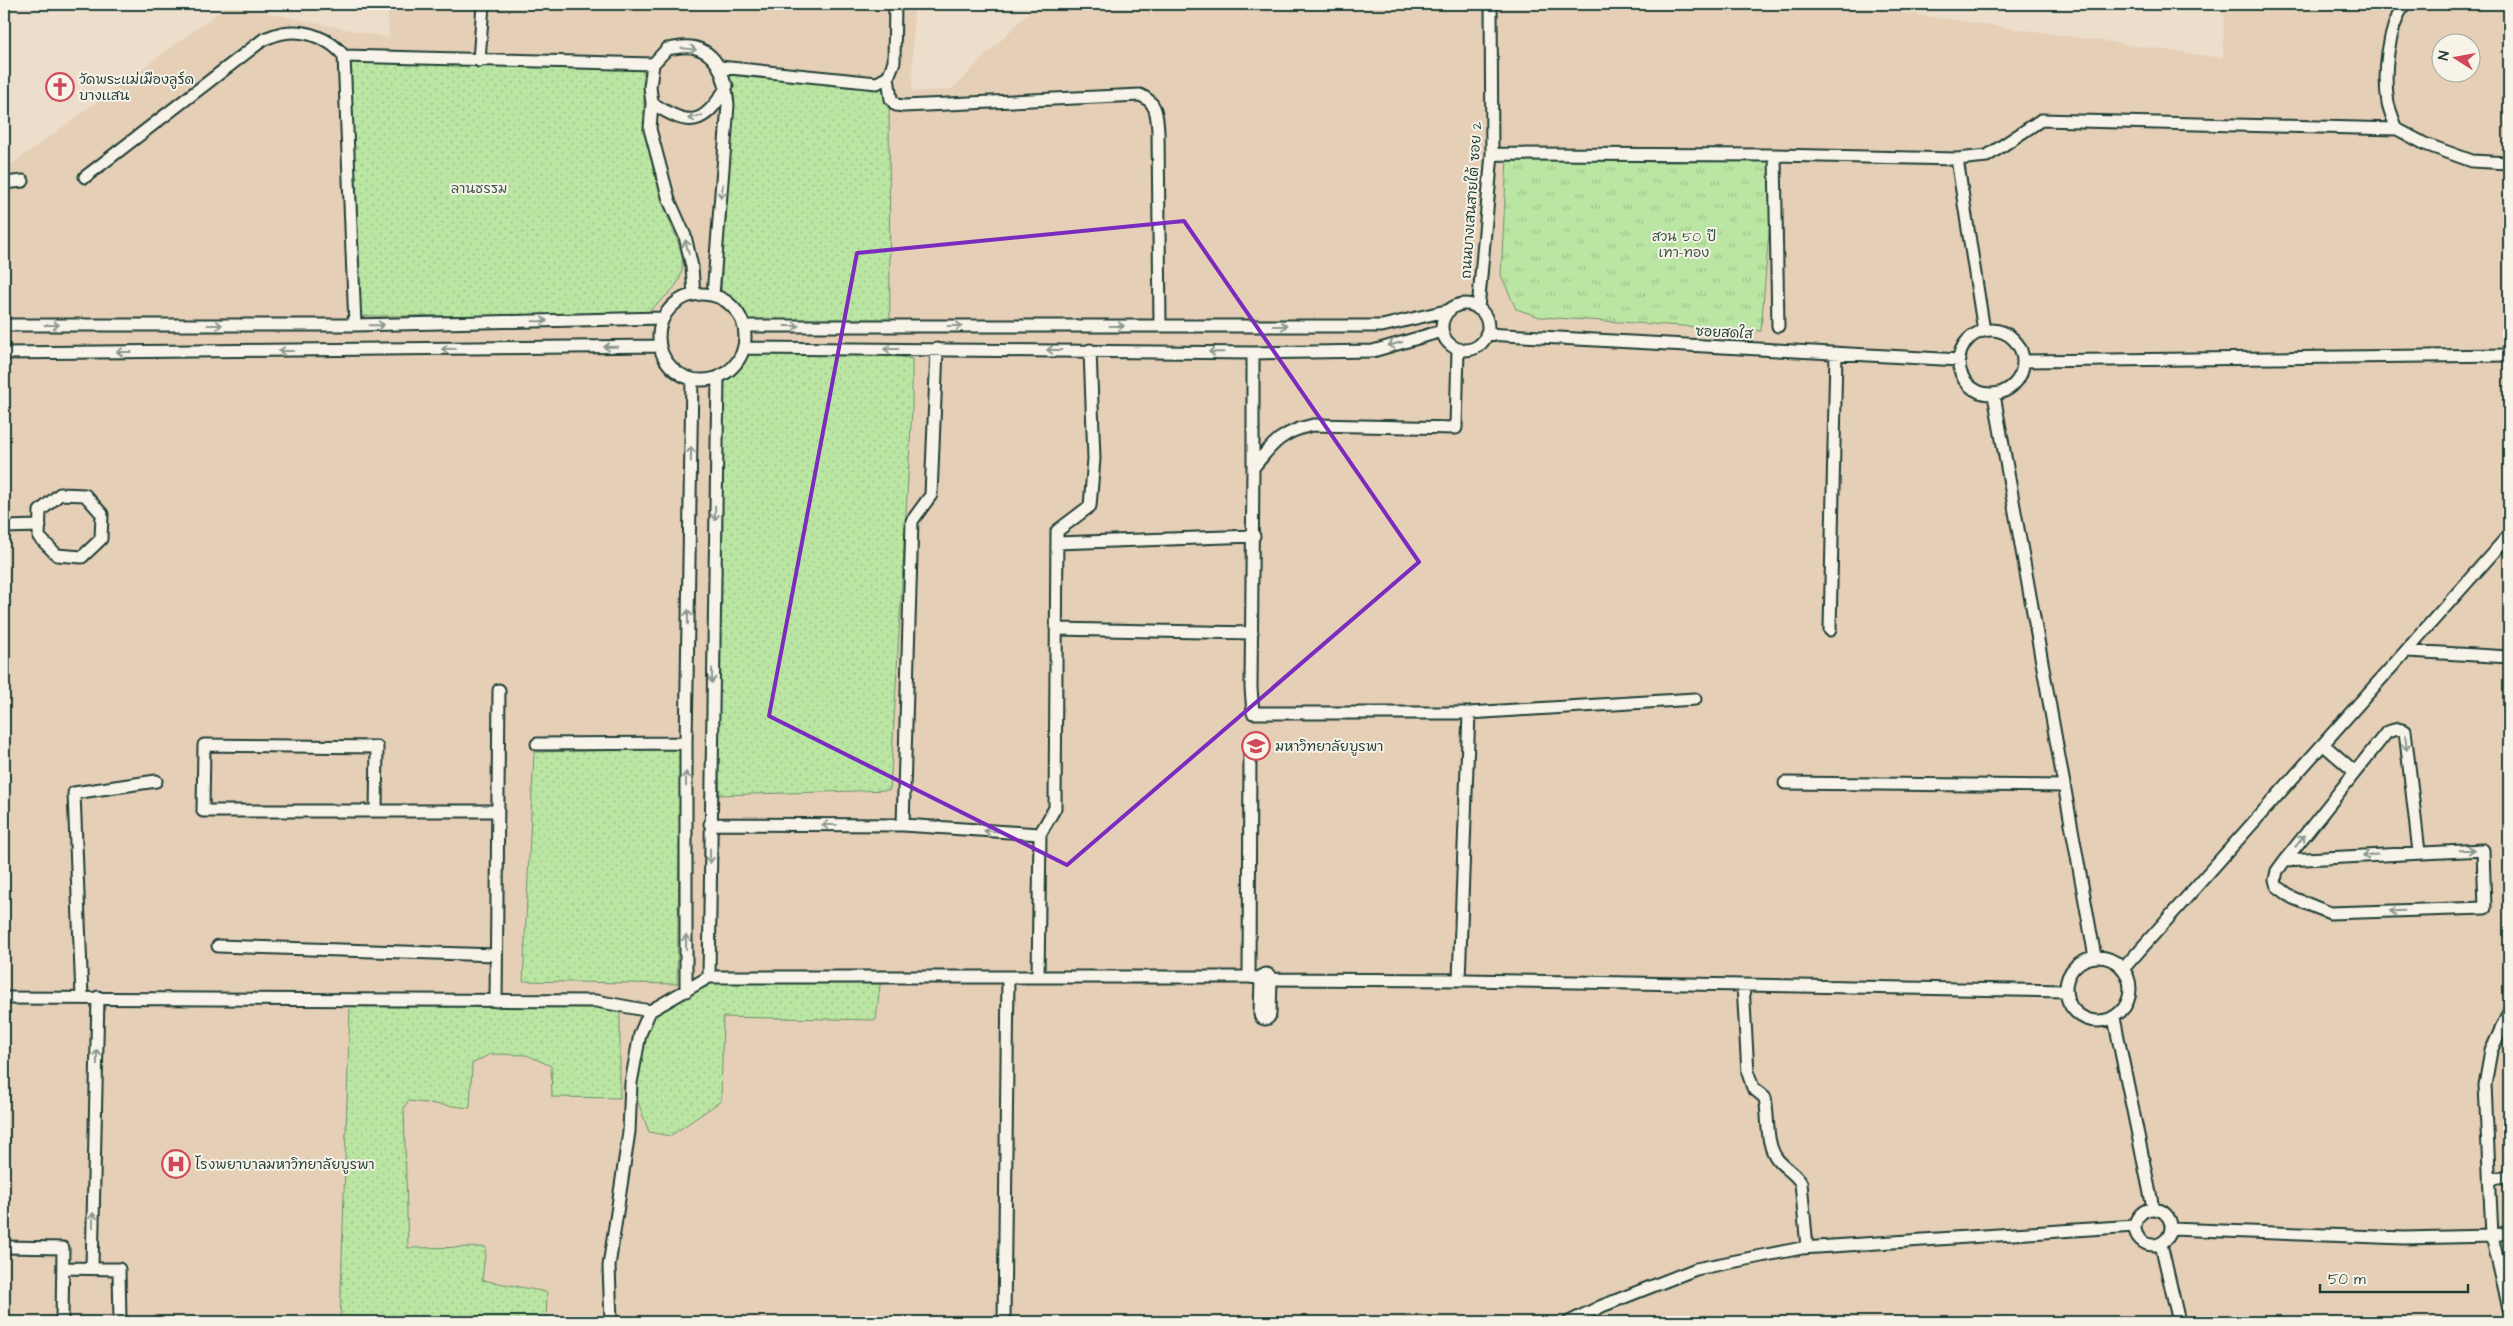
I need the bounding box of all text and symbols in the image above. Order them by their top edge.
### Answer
north arrow [2430,32,2480,82]
one-way arrow [681,44,697,54]
text: N [2434,49,2455,62]
place label: วัดพระแม่เมืองลูร์ด บางแสน [79,70,194,106]
church icon: วัดพระแม่เมืองลูร์ด บางแสน [45,72,75,102]
one-way arrow [687,113,703,122]
street label: ถนนบางเสนสายใต้ ซอย 2 [1457,121,1487,279]
park label: ลานธรรม [451,179,507,199]
one-way arrow [717,183,727,199]
park label: สวน 50 ปี เทา-ทอง [1652,227,1716,263]
one-way arrow [682,239,691,255]
one-way arrow [532,316,548,326]
one-way arrow [44,320,60,330]
one-way arrow [206,320,223,330]
one-way arrow [369,320,385,330]
one-way arrow [784,321,800,331]
one-way arrow [946,321,963,331]
one-way arrow [1109,321,1125,331]
one-way arrow [1272,321,1288,331]
street label: ซอยสดใส [1695,322,1755,345]
one-way arrow [1388,340,1404,350]
one-way arrow [603,342,620,352]
one-way arrow [441,344,457,354]
one-way arrow [884,344,900,354]
one-way arrow [1046,345,1062,355]
one-way arrow [278,346,294,356]
one-way arrow [116,347,132,357]
one-way arrow [1209,347,1225,357]
one-way arrow [686,447,696,463]
one-way arrow [710,505,720,521]
one-way arrow [683,609,693,626]
one-way arrow [708,668,717,684]
school or university icon: มหาวิทยาลัยบูรพา [1241,731,1271,761]
one-way arrow [2401,735,2411,751]
place label: มหาวิทยาลัยบูรพา [1275,737,1383,757]
one-way arrow [681,772,691,788]
one-way arrow [821,820,838,830]
one-way arrow [984,826,1000,836]
one-way arrow [2294,835,2305,848]
one-way arrow [2459,846,2475,855]
one-way arrow [705,848,715,864]
one-way arrow [2362,851,2378,860]
one-way arrow [2389,906,2405,916]
one-way arrow [681,934,691,950]
one-way arrow [92,1049,102,1066]
hospital icon: โรงพยาบาลมหาวิทยาลัยบูรพา [161,1149,191,1179]
place label: โรงพยาบาลมหาวิทยาลัยบูรพา [195,1155,375,1175]
one-way arrow [89,1212,98,1228]
scale bar [2320,1261,2468,1293]
text: 50 m [2328,1269,2366,1290]

